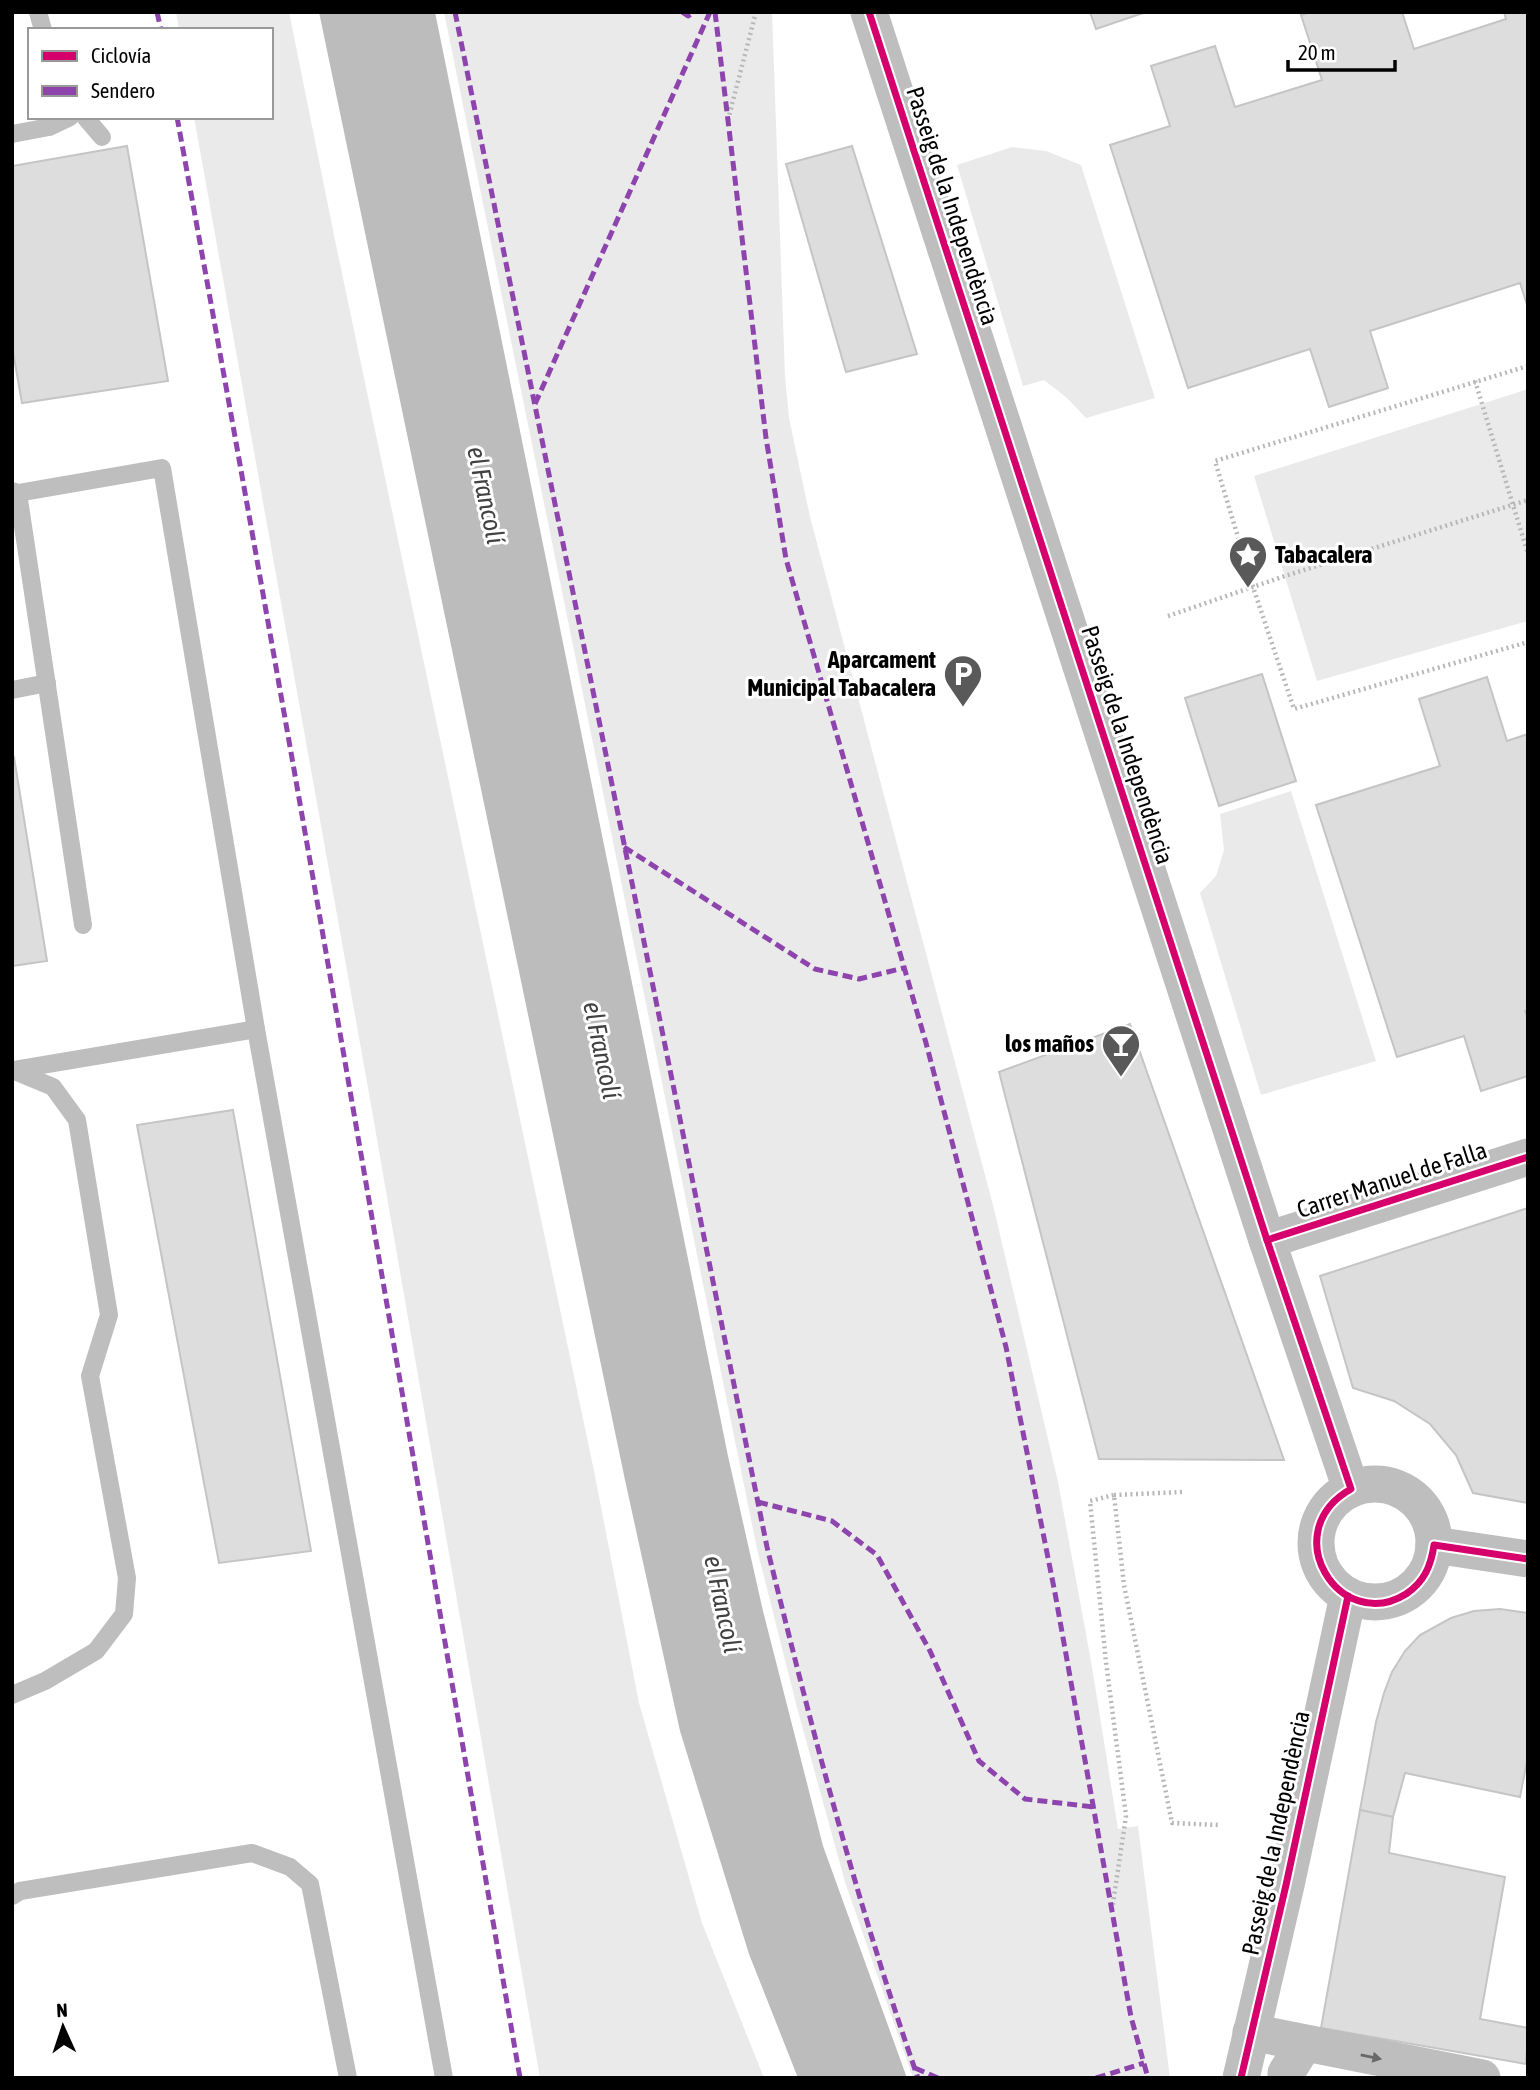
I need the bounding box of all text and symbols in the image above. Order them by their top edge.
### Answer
legend [28,28,273,119]
scale bar [1288,28,1395,72]
text: 20 m [1298,40,1336,64]
text: Ciclovía [91,43,151,67]
text: Sendero [91,78,155,102]
street label: Passeig de la Independència [901,83,1004,329]
water label: el Francolí [461,444,511,547]
place icon: Tabacalera [1227,534,1269,589]
place label: Tabacalera [1275,541,1372,568]
street label: Passeig de la Independència [1076,622,1179,868]
place label: Aparcament Municipal Tabacalera [747,646,936,701]
parking icon: Aparcament Municipal Tabacalera [942,653,984,708]
water label: el Francolí [577,999,627,1102]
bar icon: los maños [1100,1023,1142,1078]
place label: los maños [1005,1030,1095,1057]
street label: Carrer Manuel de Falla [1293,1136,1490,1223]
water label: el Francolí [698,1553,748,1656]
street label: Passeig de la Independència [1236,1708,1315,1958]
north arrow [28,1992,98,2062]
text: N [56,1999,68,2021]
one-way arrow [1360,2052,1382,2063]

